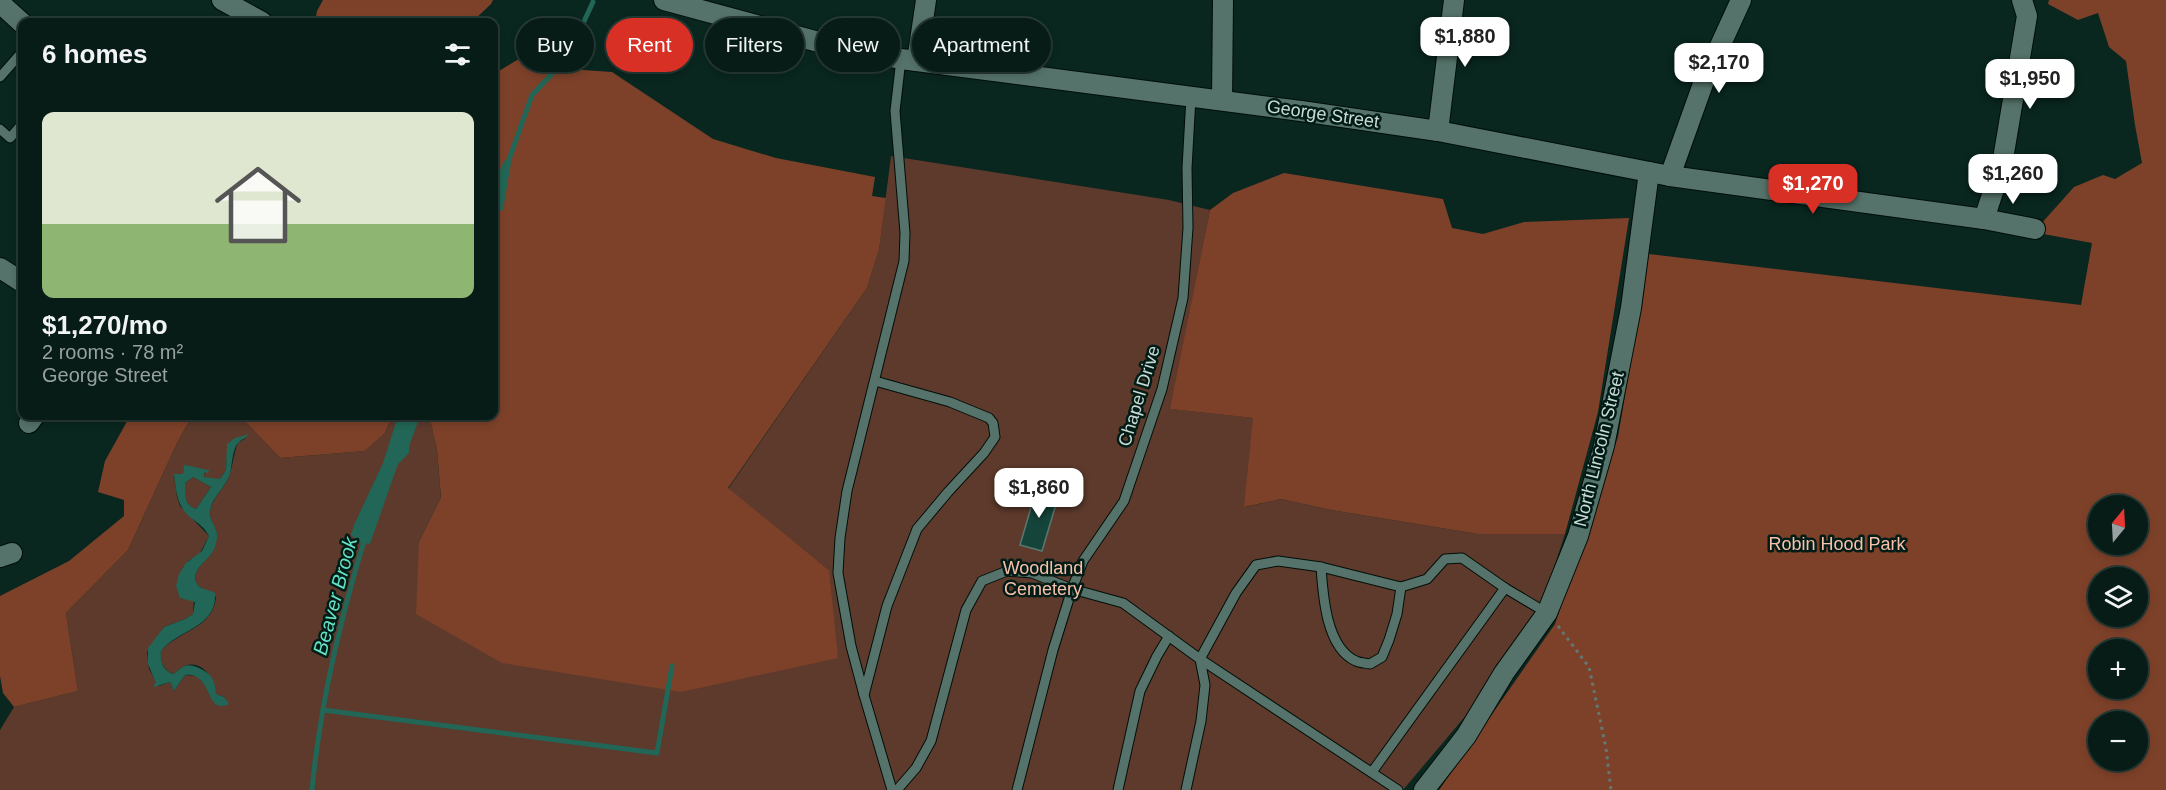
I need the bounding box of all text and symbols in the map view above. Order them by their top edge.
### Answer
pin: $1,880 [1416,17,1514,68]
chip: Buy [516,18,594,72]
chip: Rent [606,18,693,72]
chip: Filters [705,18,804,72]
chip: New [816,18,900,72]
chip: Apartment [912,18,1051,72]
text: $1,880 [1434,25,1496,47]
icon: filters [441,38,474,71]
text: 6 homes [42,39,148,69]
pin: $2,170 [1670,43,1768,94]
text: $2,170 [1688,51,1750,73]
pin: $1,950 [1981,59,2079,110]
text: $1,950 [1999,67,2061,89]
street label: George Street [1266,96,1380,132]
icon: home [204,151,312,259]
pin: $1,260 [1964,154,2062,205]
text: $1,260 [1982,162,2044,184]
pin: $1,270 [1764,164,1862,215]
text: $1,270 [1782,172,1844,194]
text: $1,270/mo [42,310,168,340]
text: 2 rooms · 78 m² [42,341,183,363]
street label: Chapel Drive [1114,343,1164,449]
text: George Street [42,364,168,386]
street label: North Lincoln Street [1570,369,1628,529]
pin: $1,860 [990,468,1088,519]
text: $1,860 [1008,476,1070,498]
north arrow [2088,495,2148,555]
map controls [2088,495,2148,771]
water label: Beaver Brook [309,534,362,657]
park label: Robin Hood Park [1768,534,1907,554]
park label: Woodland Cemetery [1003,558,1083,599]
button: layers [2088,567,2148,627]
button: + [2088,639,2148,699]
button: − [2088,711,2148,771]

